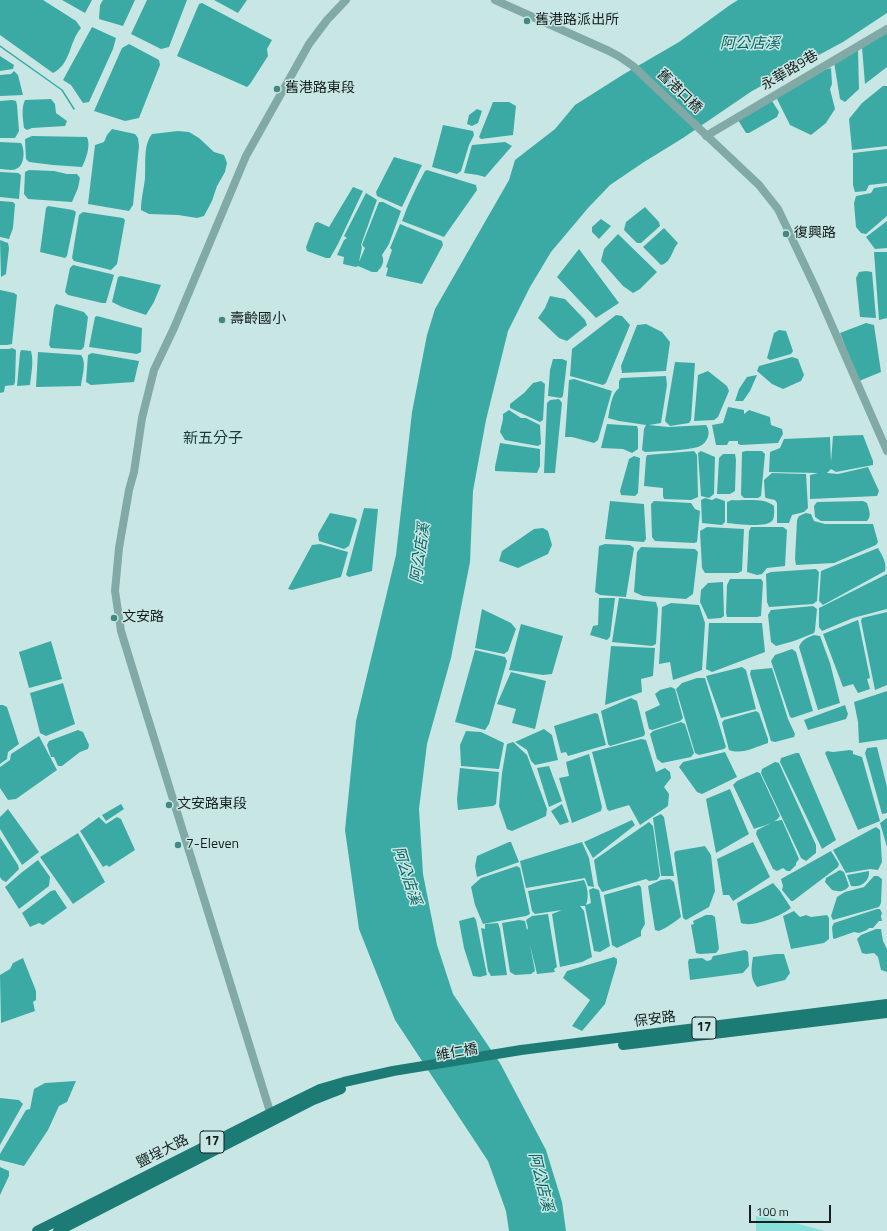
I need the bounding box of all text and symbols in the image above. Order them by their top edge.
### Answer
place label: 舊港路派出所 [535,13,619,29]
marker: 舊港路派出所 [522,16,532,26]
water label: 阿公店溪 [720,35,780,53]
street label: 永華路9巷 [758,47,822,95]
street label: 舊港口橋 [653,67,705,117]
place label: 舊港路東段 [285,81,355,97]
marker: 舊港路東段 [272,84,282,94]
place label: 復興路 [794,226,836,242]
marker: 復興路 [781,229,791,239]
place label: 壽齡國小 [230,312,286,328]
marker: 壽齡國小 [217,315,227,325]
district label: 新五分子 [183,430,243,448]
water label: 阿公店溪 [408,522,434,584]
place label: 文安路 [122,610,164,626]
marker: 文安路 [109,613,119,623]
place label: 文安路東段 [177,797,247,813]
marker: 文安路東段 [164,800,174,810]
place label: 7-Eleven [186,837,239,853]
marker: 7-Eleven [173,840,183,850]
water label: 阿公店溪 [388,845,424,907]
street label: 保安路 [633,1009,677,1031]
road number: 17 [692,1017,716,1039]
street label: 維仁橋 [435,1041,479,1065]
road number: 17 [200,1131,224,1153]
street label: 鹽埕大路 [134,1132,192,1172]
water label: 阿公店溪 [524,1151,556,1213]
scale bar [751,1197,833,1223]
text: 100 m [756,1202,789,1221]

